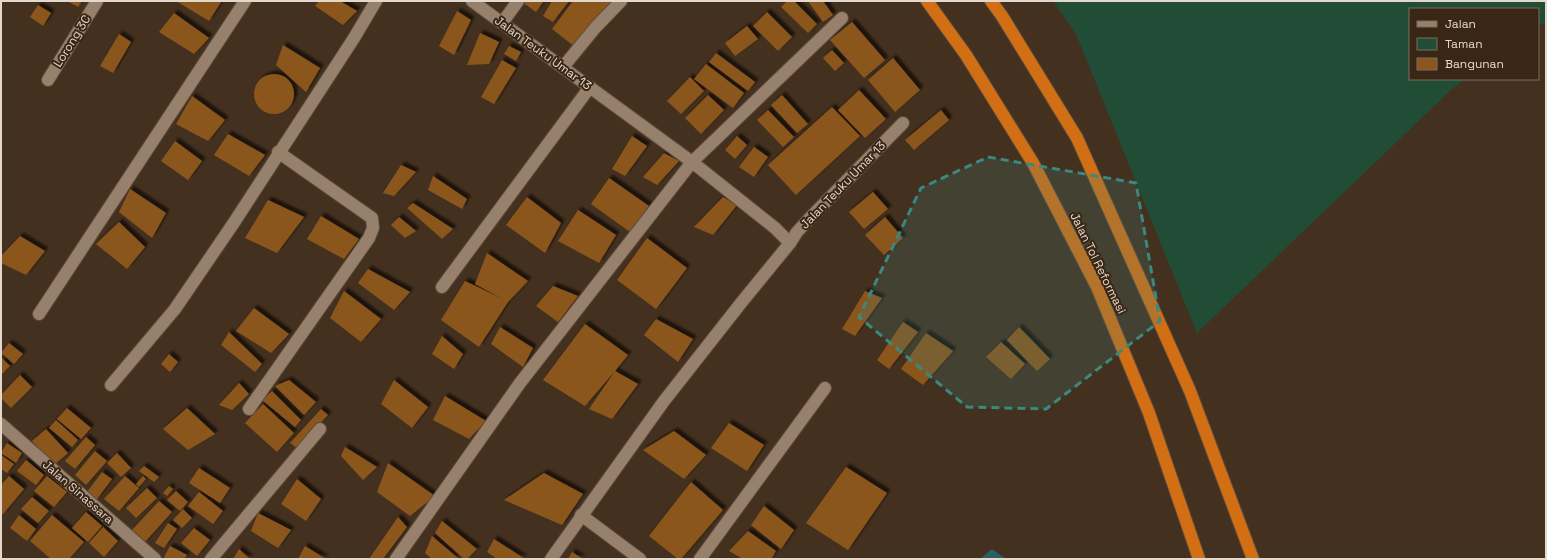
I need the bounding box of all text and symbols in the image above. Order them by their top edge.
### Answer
legend [1409,8,1539,80]
street label: Lorong 3C [50,12,95,70]
street label: Jalan Teuku Umar 13 [491,12,595,94]
text: Jalan [1445,16,1476,32]
text: Taman [1445,36,1482,52]
text: Bangunan [1445,56,1504,72]
street label: Jalan Teuku Umar 13 [797,138,889,232]
street label: Jalan Tol Reformasi [1067,210,1130,316]
street label: Jalan Sinassara [39,457,117,527]

